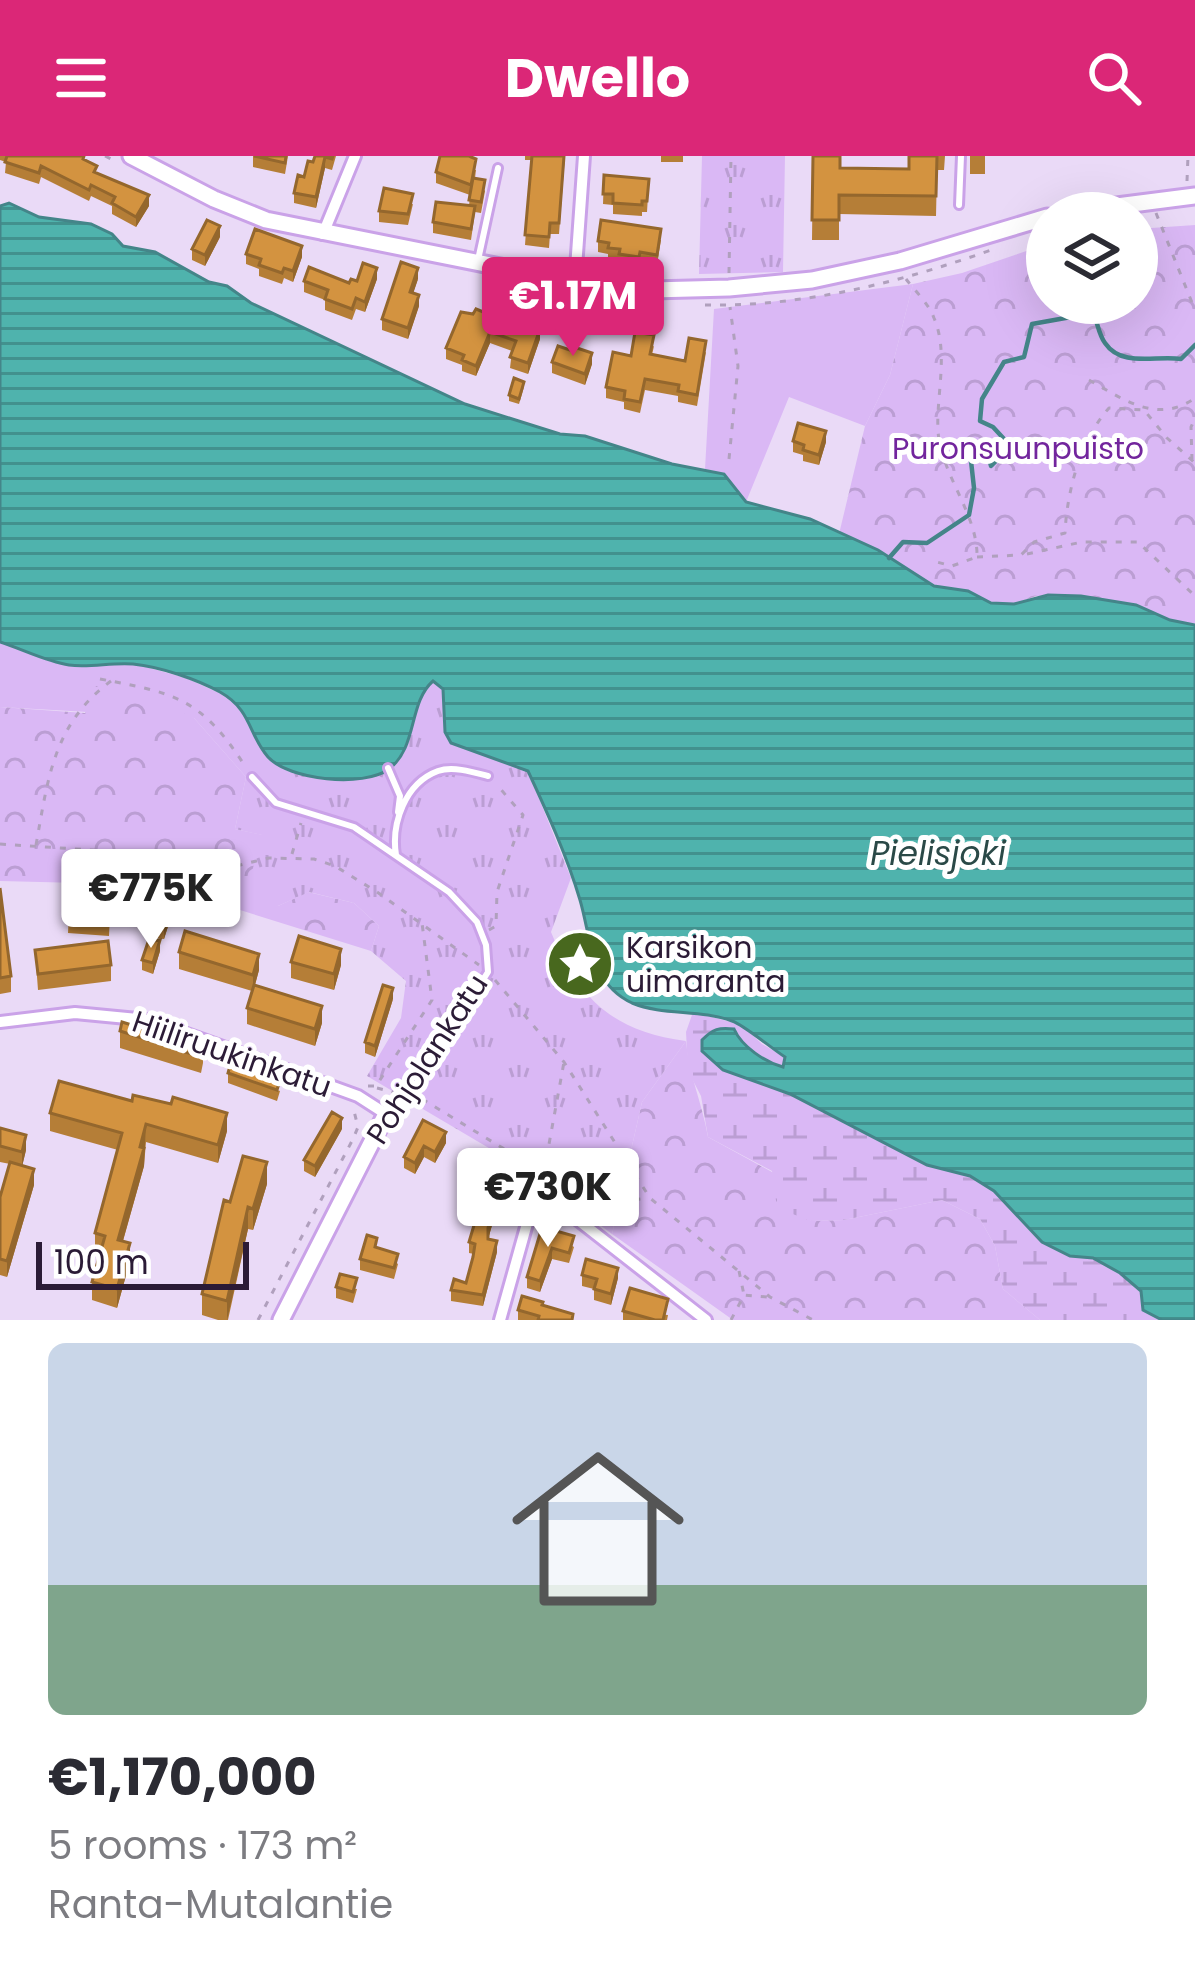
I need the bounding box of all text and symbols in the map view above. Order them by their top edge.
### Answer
text: Dwello [505,40,690,116]
icon: menu [48,45,114,111]
icon: search [1081,45,1147,111]
map controls [1026,192,1158,324]
button: layers [1026,192,1158,324]
pin: €1.17M [475,257,671,359]
text: €1.17M [509,268,637,323]
park label: Puronsuunpuisto [892,427,1144,470]
water label: Pielisjoki [870,830,1007,877]
pin: €775K [67,849,235,951]
text: €775K [88,860,214,915]
place label: Karsikon uimaranta [626,926,786,1003]
place icon: Karsikon uimaranta [545,929,615,999]
street label: Pohjolankatu [356,965,498,1153]
street label: Hiiliruukinkatu [127,1000,337,1108]
pin: €730K [464,1148,632,1250]
text: €730K [484,1159,612,1214]
scale bar [36,1236,249,1289]
text: 100 m [54,1239,149,1286]
icon: home [490,1421,706,1637]
text: €1,170,000 [48,1741,317,1813]
text: 5 rooms · 173 m² [48,1818,357,1873]
text: Ranta-Mutalantie [48,1877,393,1932]

